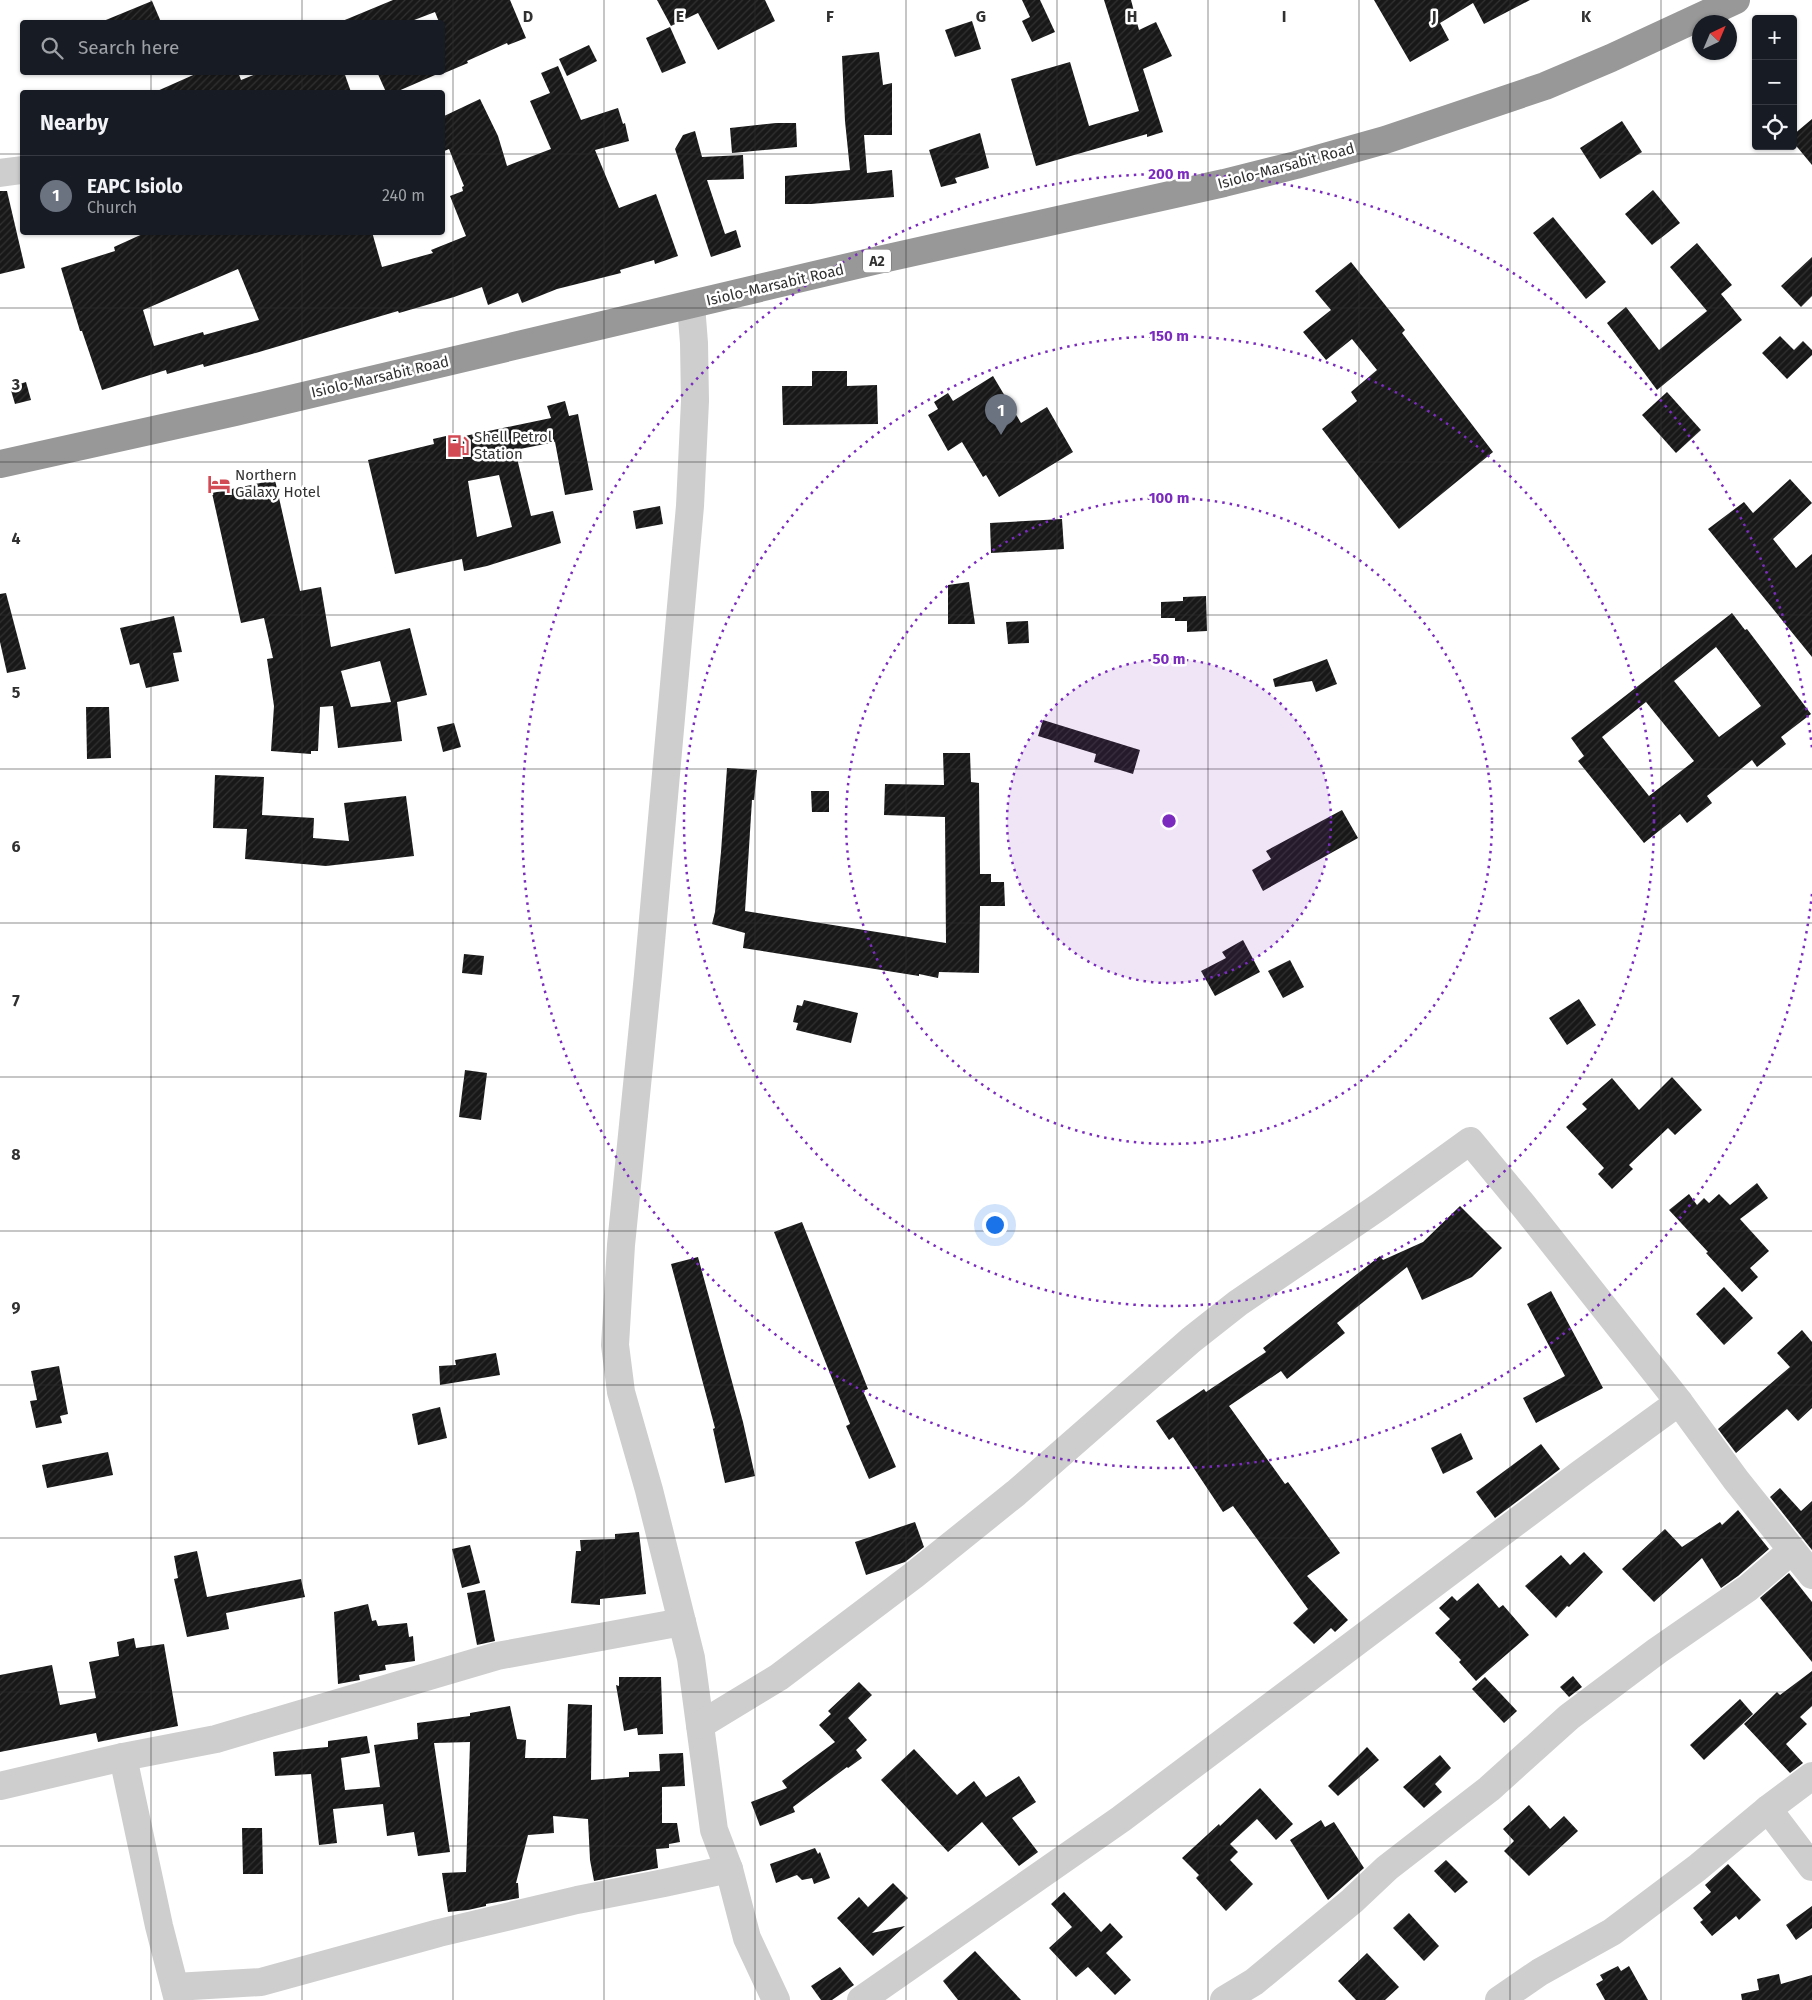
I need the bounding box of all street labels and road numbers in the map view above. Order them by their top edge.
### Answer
street label: Isiolo-Marsabit Road [1216,139,1356,193]
road number: A2 [863,250,891,272]
street label: Isiolo-Marsabit Road [704,260,846,310]
street label: Isiolo-Marsabit Road [309,352,451,402]

